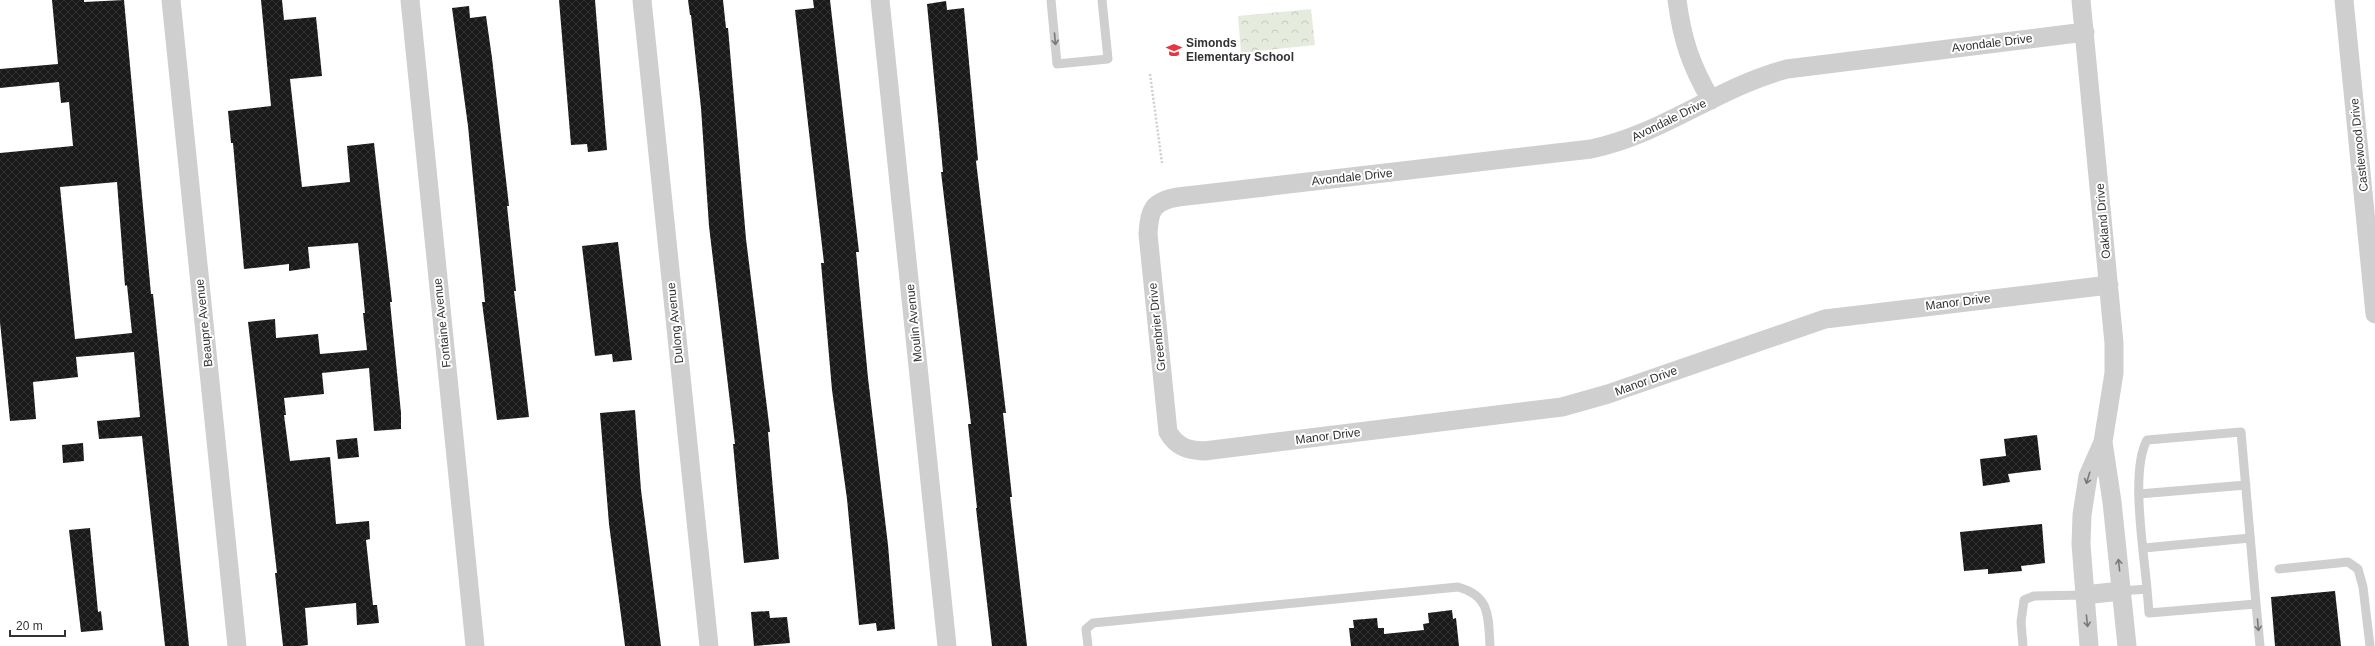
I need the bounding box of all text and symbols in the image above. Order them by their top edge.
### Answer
street label: Avondale Drive [1951,31,2033,55]
one-way arrow [1051,32,1058,45]
place label: Simonds Elementary School [1186,36,1294,64]
school or university icon: Simonds Elementary School [1165,41,1183,59]
street label: Avondale Drive [1629,96,1709,144]
street label: Castlewood Drive [2347,97,2371,192]
street label: Avondale Drive [1311,166,1393,188]
street label: Oakland Drive [2093,182,2113,259]
street label: Fontaine Avenue [430,277,454,368]
street label: Beaupre Avenue [192,278,216,368]
street label: Dulong Avenue [664,282,686,364]
street label: Greenbrier Drive [1145,282,1169,372]
street label: Moulin Avenue [903,283,925,363]
street label: Manor Drive [1925,291,1992,313]
street label: Manor Drive [1613,363,1679,399]
street label: Manor Drive [1295,425,1362,447]
one-way arrow [2084,471,2091,484]
one-way arrow [2115,559,2123,572]
scale bar [10,612,65,638]
one-way arrow [2083,614,2090,627]
one-way arrow [2254,618,2262,631]
text: 20 m [16,619,43,633]

